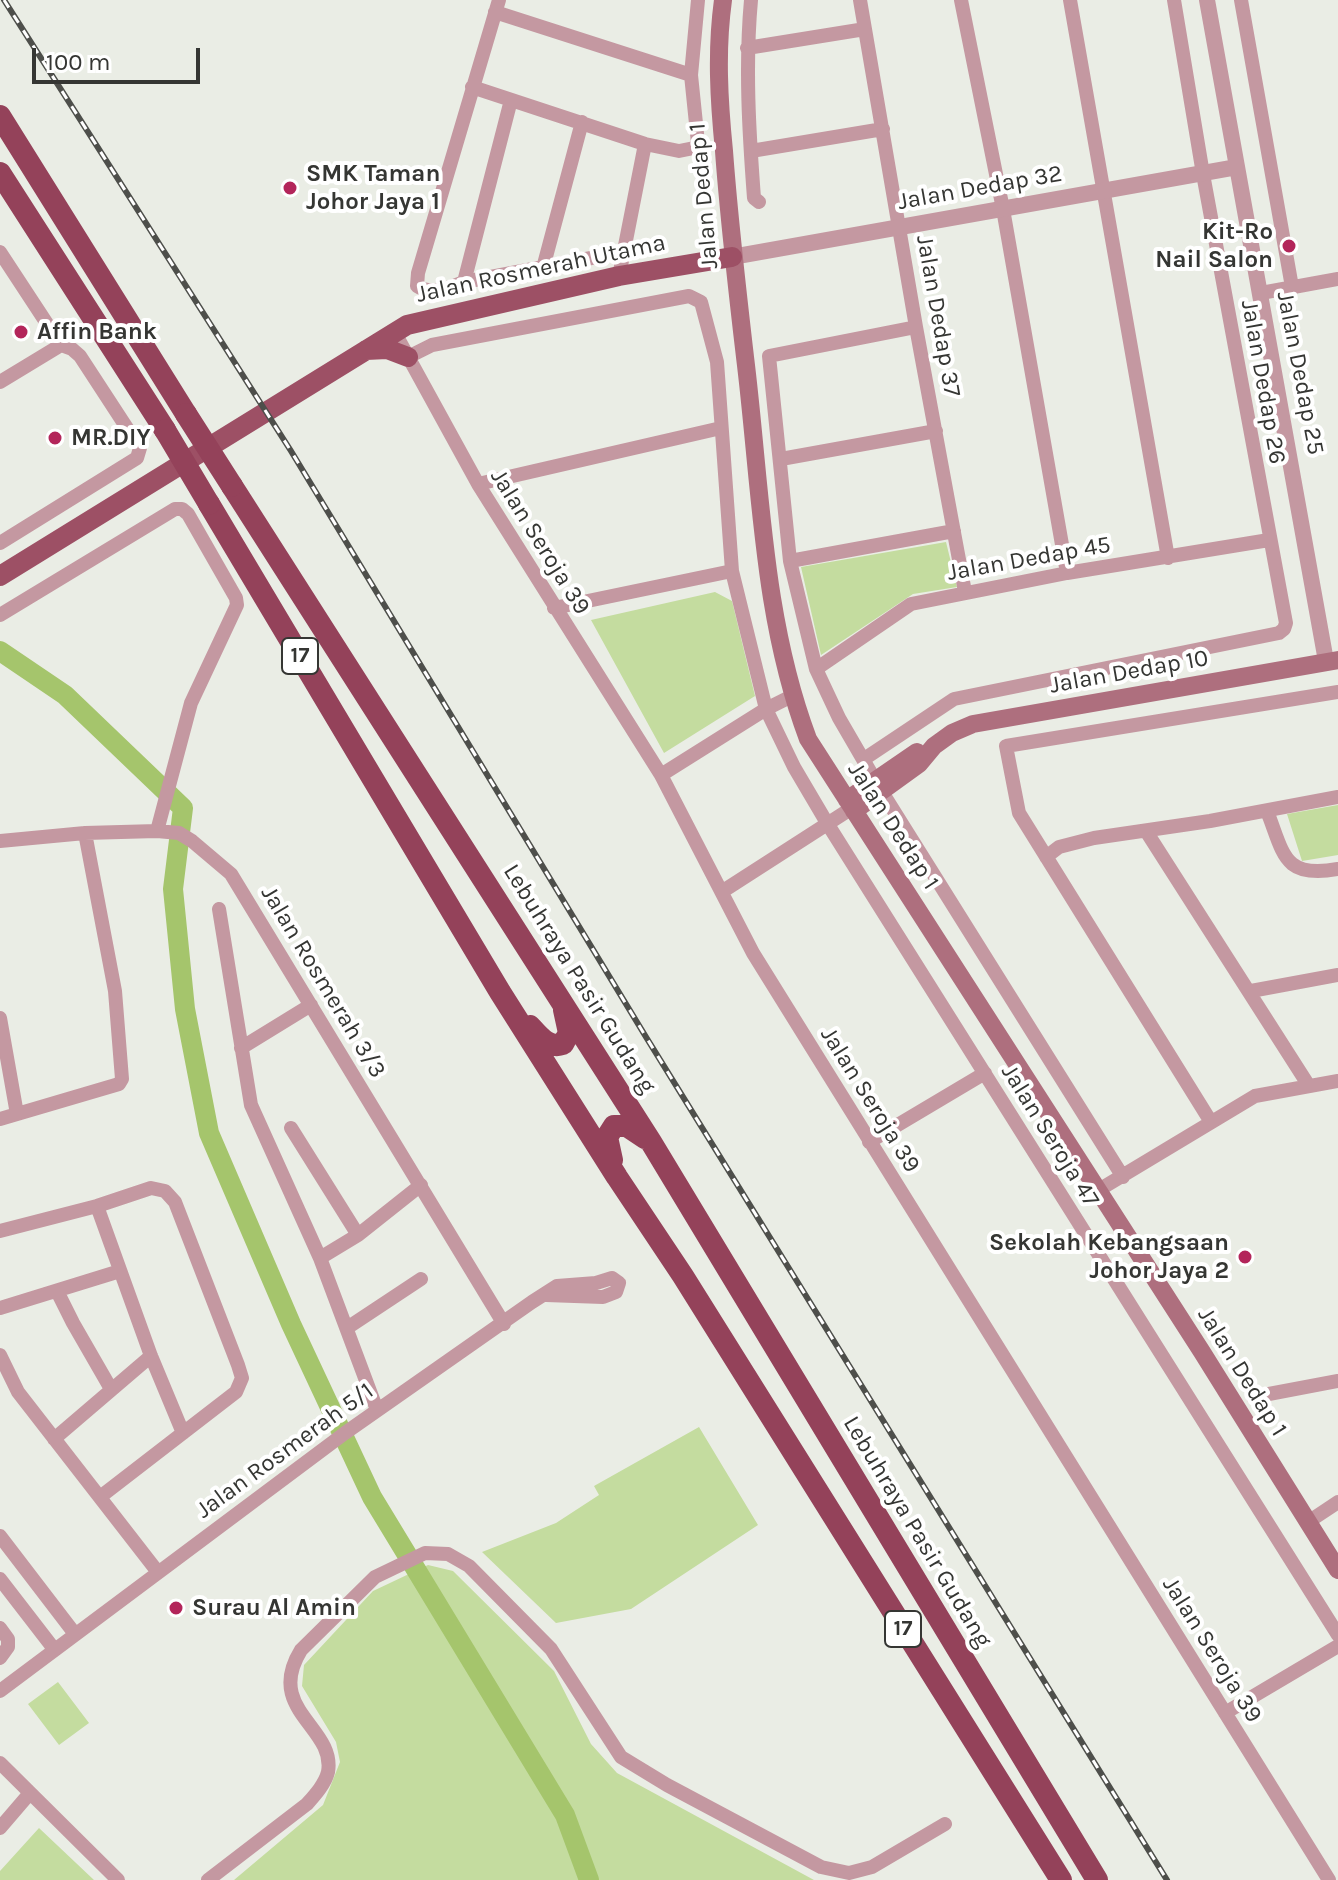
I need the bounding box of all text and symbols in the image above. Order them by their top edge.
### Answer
scale bar [36,32,204,82]
text: 100 m [46,48,111,76]
street label: Jalan Dedap 1 [683,122,725,270]
street label: Jalan Dedap 32 [896,159,1064,217]
place label: SMK Taman Johor Jaya 1 [306,160,440,216]
marker: SMK Taman Johor Jaya 1 [281,179,299,197]
place label: Kit-Ro Nail Salon [1155,218,1273,274]
street label: Jalan Rosmerah Utama [414,229,668,309]
street label: Jalan Dedap 37 [910,233,966,399]
marker: Kit-Ro Nail Salon [1280,237,1298,255]
street label: Jalan Dedap 25 [1270,289,1330,457]
street label: Jalan Dedap 26 [1234,298,1292,466]
place label: Affin Bank [37,318,157,346]
marker: Affin Bank [12,323,30,341]
place label: MR.DIY [71,424,150,452]
marker: MR.DIY [46,429,64,447]
street label: Jalan Seroja 39 [484,464,596,620]
street label: Jalan Dedap 45 [945,530,1113,588]
road number: 17 [282,638,318,674]
street label: Jalan Dedap 10 [1047,644,1211,700]
street label: Jalan Dedap 1 [841,757,945,895]
street label: Lebuhraya Pasir Gudang [497,859,661,1099]
street label: Jalan Rosmerah 3/3 [254,881,392,1083]
street label: Jalan Seroja 39 [814,1022,926,1178]
street label: Jalan Seroja 47 [995,1059,1105,1213]
place label: Sekolah Kebangsaan Johor Jaya 2 [989,1229,1229,1285]
marker: Sekolah Kebangsaan Johor Jaya 2 [1236,1248,1254,1266]
street label: Jalan Dedap 1 [1191,1302,1293,1442]
street label: Jalan Rosmerah 5/1 [191,1377,379,1525]
street label: Lebuhraya Pasir Gudang [836,1411,998,1653]
street label: Jalan Seroja 39 [1156,1572,1268,1728]
place label: Surau Al Amin [192,1594,356,1622]
marker: Surau Al Amin [167,1599,185,1617]
road number: 17 [885,1611,921,1647]

